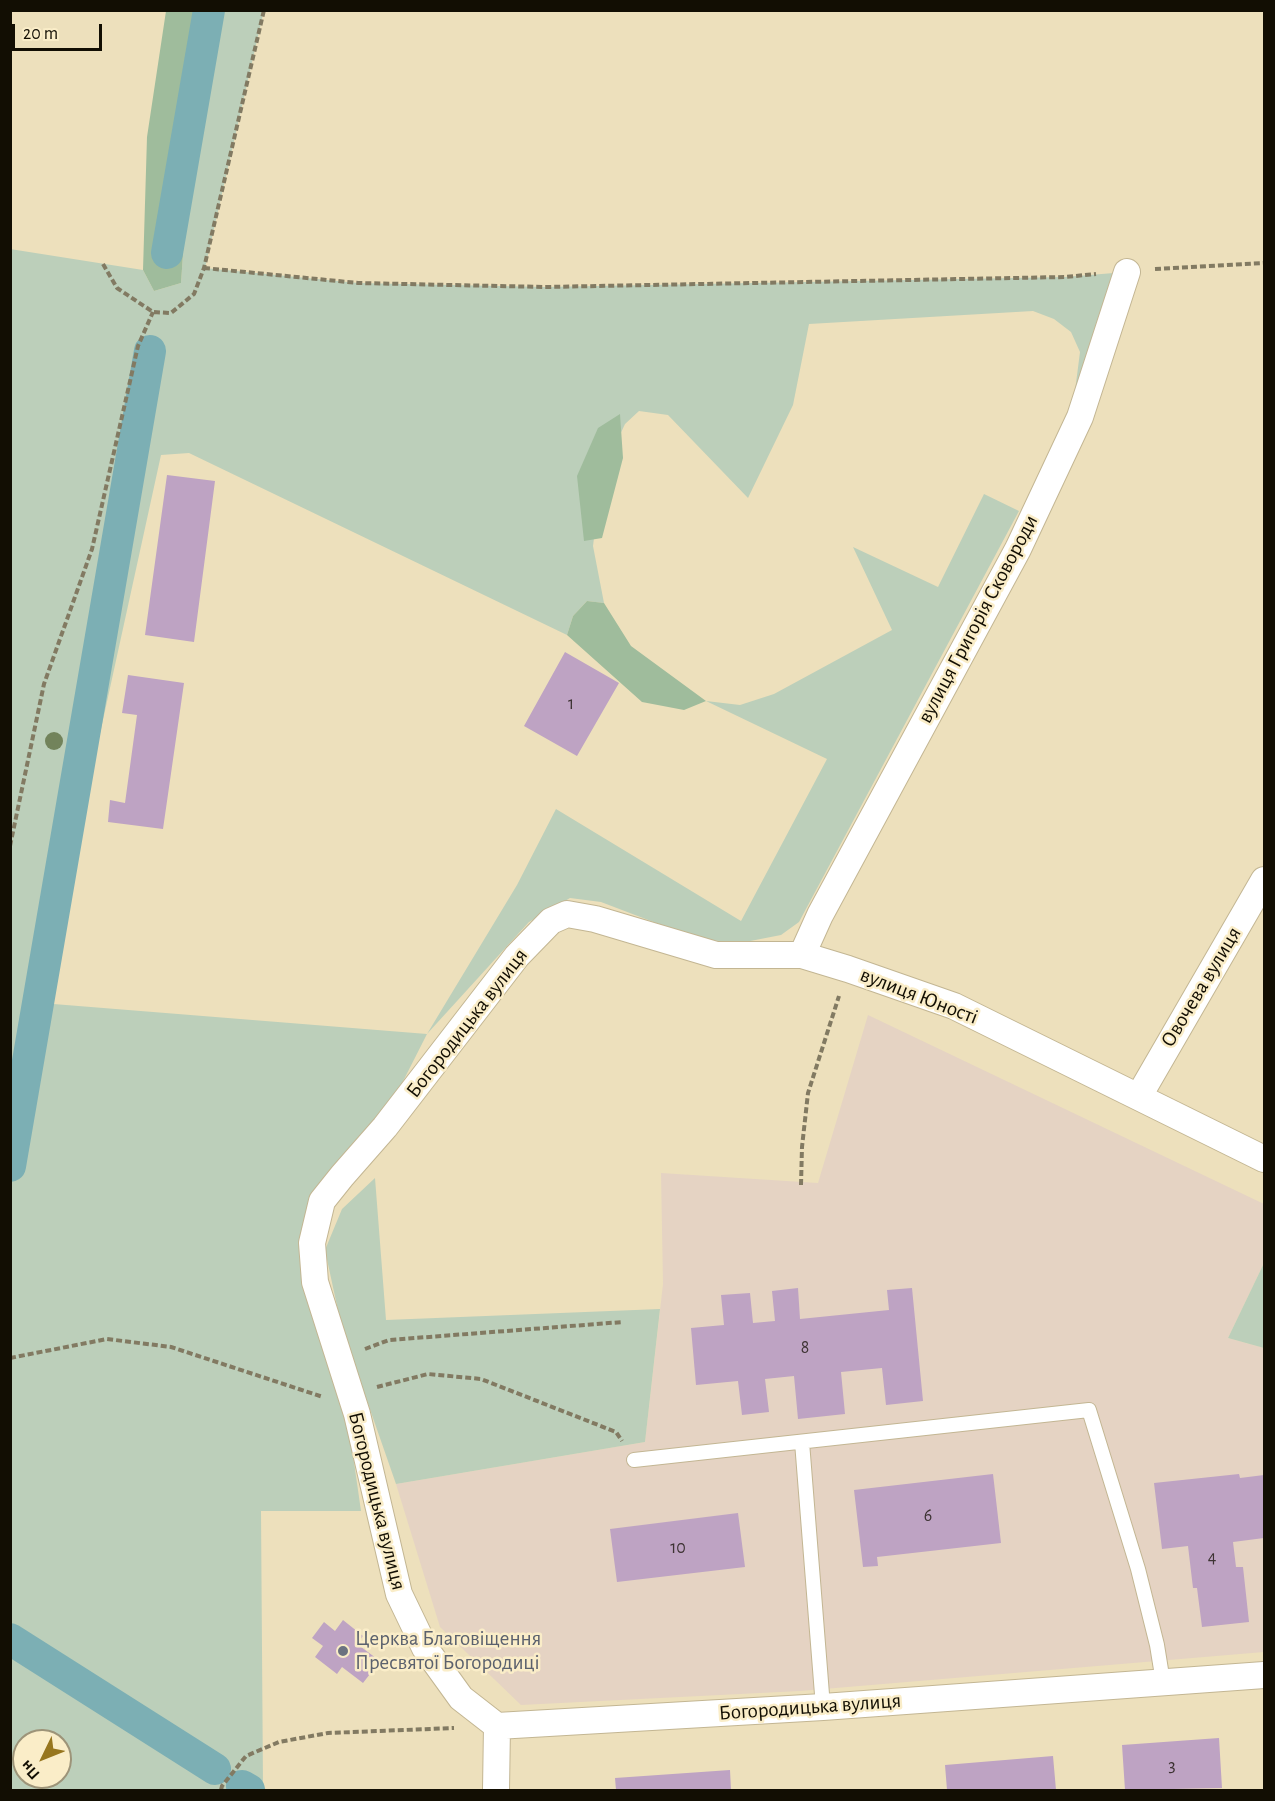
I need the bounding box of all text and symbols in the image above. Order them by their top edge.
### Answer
scale bar [15,12,105,50]
text: 20 m [23,25,58,43]
street label: вулиця Григорія Сковороди [912,511,1044,727]
house number: 1 [568,693,574,715]
street label: Овочева вулиця [1155,922,1247,1052]
street label: Богородицька вулиця [401,943,533,1103]
street label: вулиця Юності [857,962,981,1030]
house number: 8 [801,1337,809,1359]
street label: Богородицька вулиця [343,1409,411,1593]
house number: 6 [924,1505,932,1527]
house number: 10 [670,1537,686,1559]
house number: 4 [1208,1547,1216,1569]
place label: Церква Благовіщення Пресвятої Богородиці [355,1626,541,1676]
marker: Церква Благовіщення Пресвятої Богородиці [336,1644,350,1658]
street label: Богородицька вулиця [718,1688,902,1726]
north arrow [12,1729,72,1789]
house number: 3 [1168,1755,1176,1777]
text: Пн [18,1757,43,1783]

